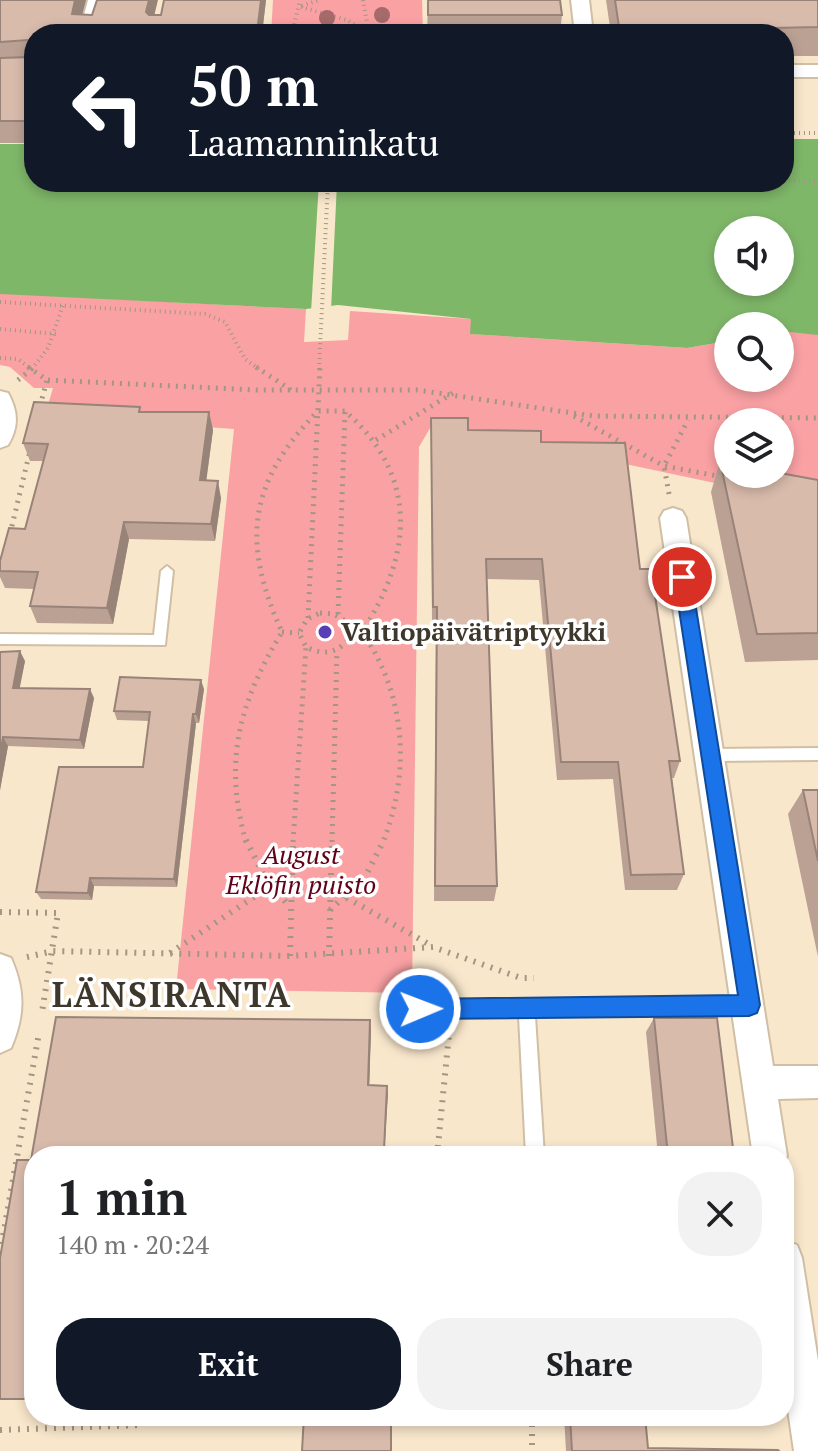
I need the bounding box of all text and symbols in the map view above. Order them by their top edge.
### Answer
text: 50 m [188,48,318,122]
icon: left [56,56,160,160]
text: Laamanninkatu [188,119,439,166]
map controls [714,216,794,488]
button: sound [714,216,794,296]
button: search [714,312,794,392]
button: layers [714,408,794,488]
pin [648,543,716,611]
icon: arrive [660,555,704,599]
place label: Valtiopäivätriptyykki [341,614,606,648]
marker: Valtiopäivätriptyykki [316,623,334,641]
park label: August Eklöfin puisto [225,837,376,901]
position arrow [378,967,462,1051]
district label: LÄNSIRANTA [52,972,292,1017]
text: 1 min [56,1165,187,1229]
button: close [678,1172,762,1256]
text: 140 m · 20:24 [56,1227,209,1261]
button: Exit [56,1318,401,1410]
button: Share [417,1318,762,1410]

